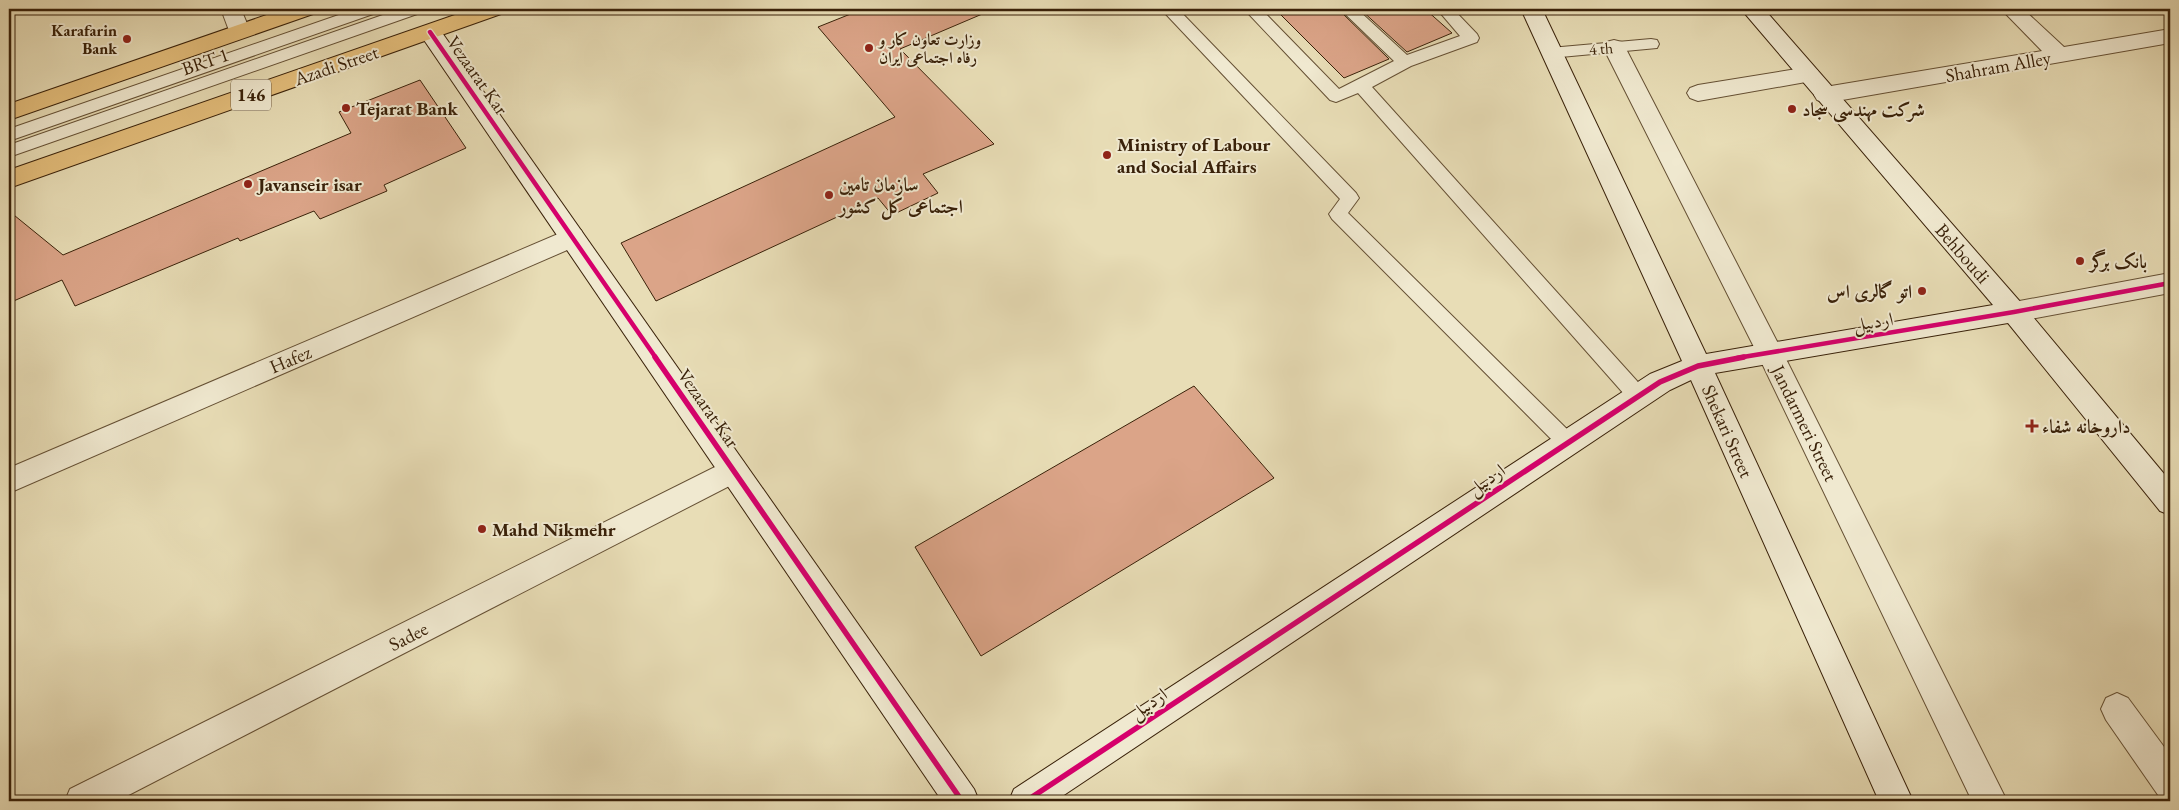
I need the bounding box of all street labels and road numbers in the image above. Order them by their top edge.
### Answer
street label: Vezaarat Kar [441,31,514,120]
street label: 4 th [1588,37,1614,60]
street label: Azadi Street [290,39,382,92]
street label: BRT 1 [178,42,232,81]
street label: Shahram Alley [1943,45,2053,88]
road number: 146 [231,80,271,110]
street label: Behboudi [1930,218,1996,289]
street label: اردبیل [1851,306,1895,338]
street label: Hafez [265,339,316,379]
street label: Jandarmeri Street [1765,359,1843,486]
street label: Vezaarat Kar [672,364,745,453]
street label: Shekari Street [1696,381,1759,482]
street label: اردبیل [1463,458,1511,502]
street label: Sadee [384,616,432,657]
street label: اردبیل [1125,682,1173,726]

